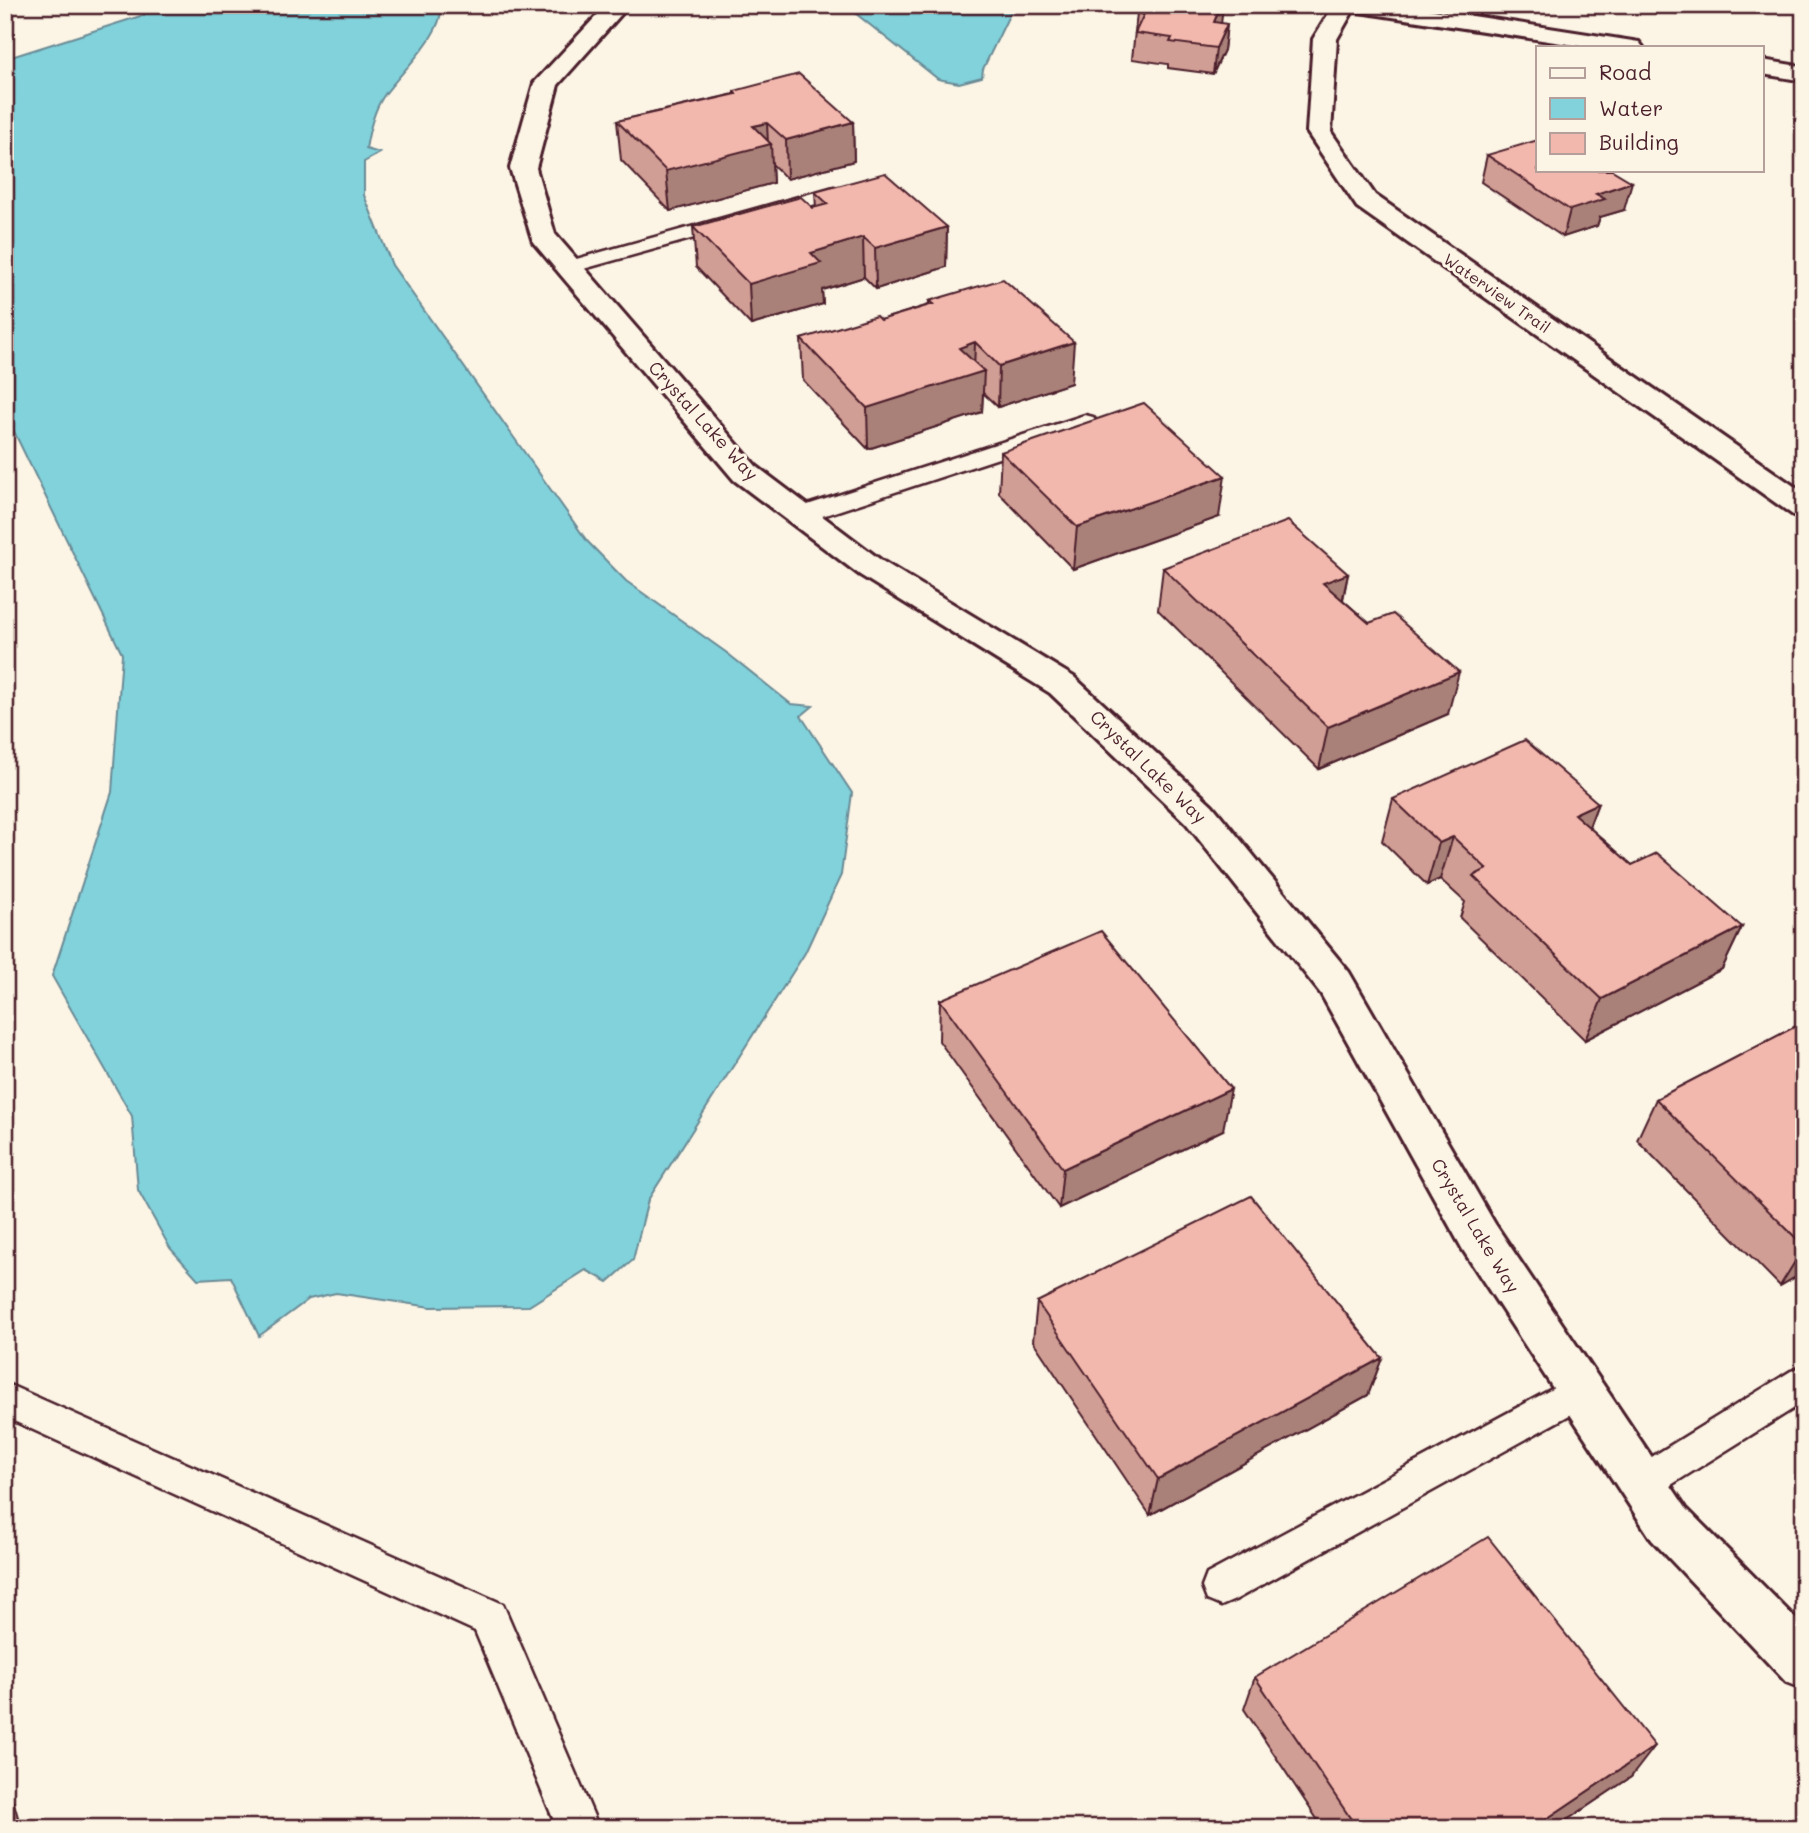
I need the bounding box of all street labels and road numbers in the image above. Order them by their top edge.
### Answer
street label: Waterview Trail [1440,248,1555,337]
street label: Crystal Lake Way [644,355,764,485]
street label: Crystal Lake Way [1085,705,1212,828]
street label: Crystal Lake Way [1426,1154,1526,1297]

